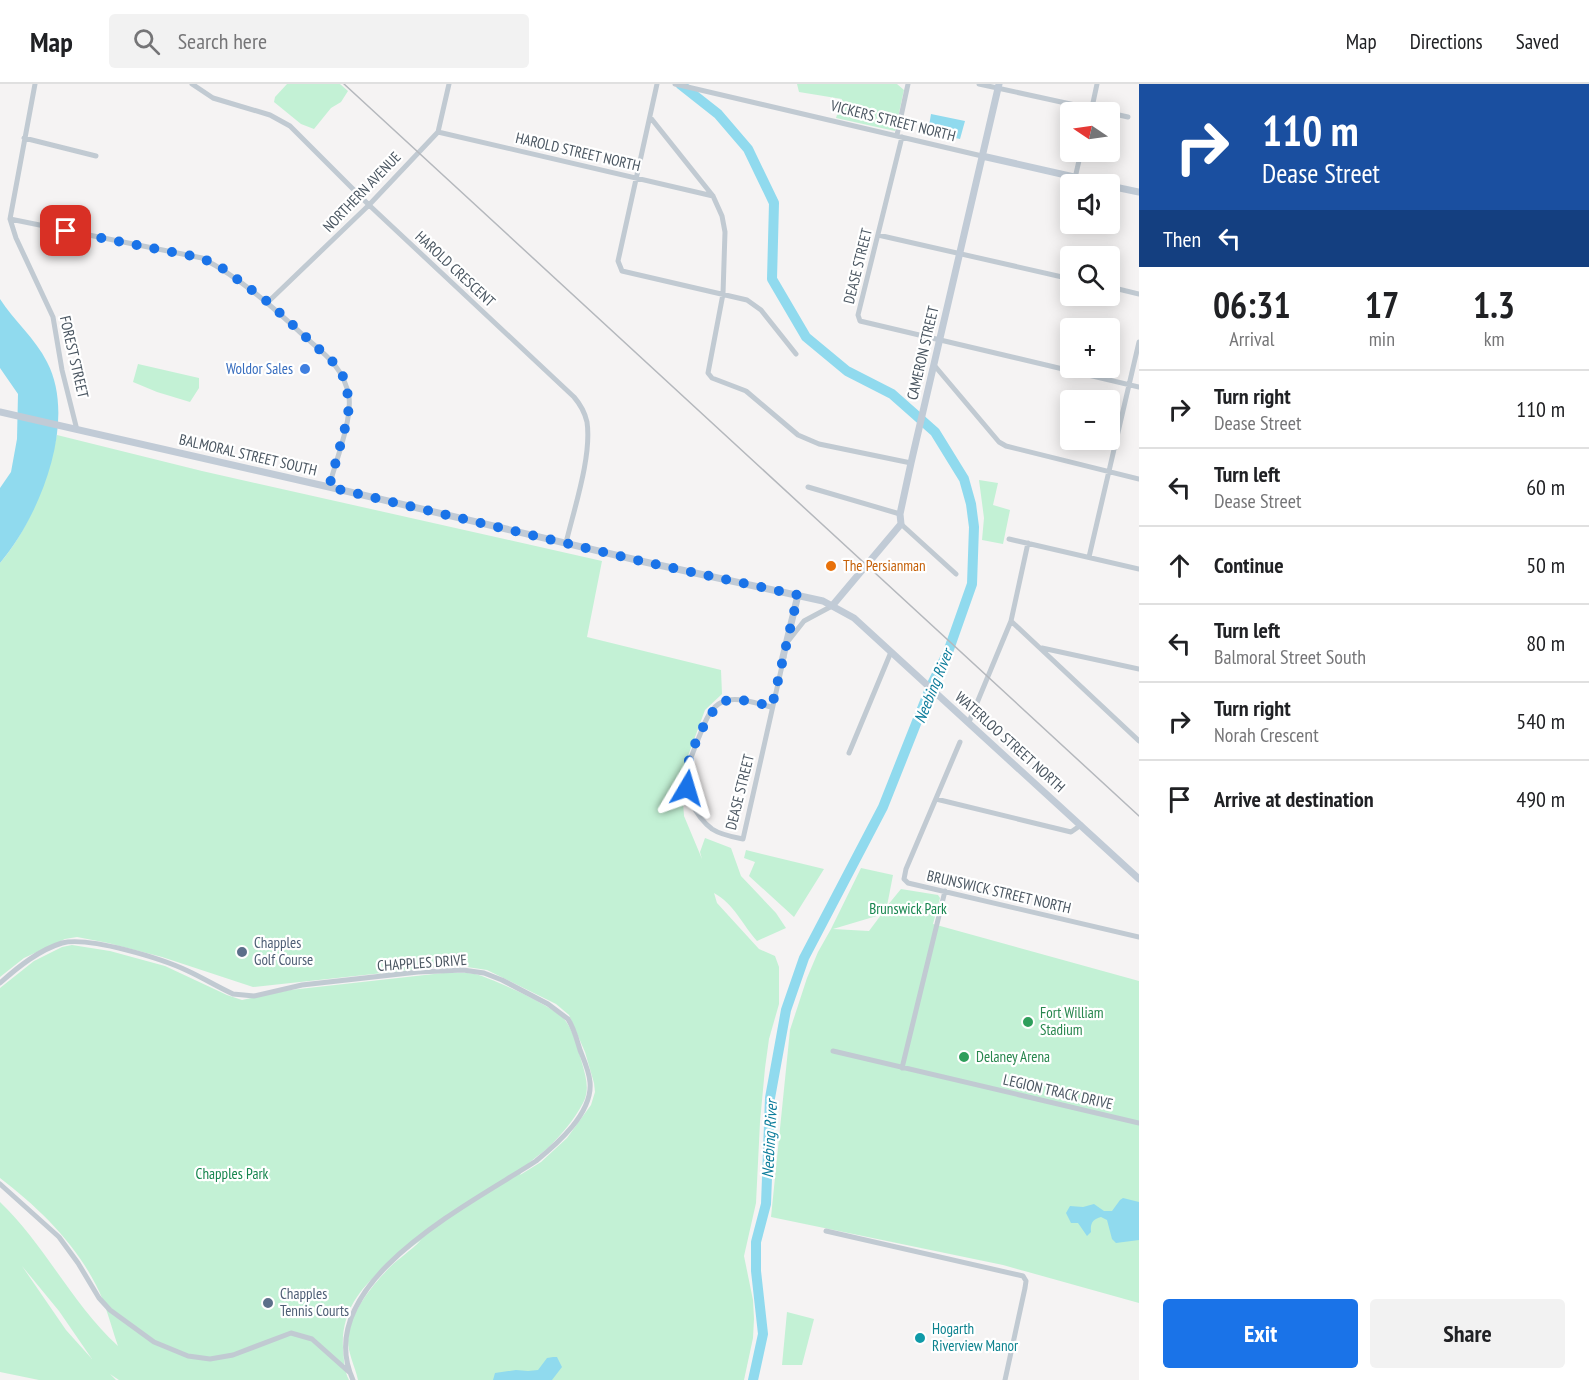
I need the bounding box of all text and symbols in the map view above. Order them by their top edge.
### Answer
search box [109,14,529,68]
text: Map [30,23,73,60]
icon: search [130,25,163,58]
text: Search here [178,27,267,55]
text: Map [1346,28,1377,55]
text: Directions [1410,28,1483,55]
text: Saved [1516,28,1559,55]
street label: VICKERS STREET NORTH [828,96,958,145]
north arrow [1060,102,1120,162]
map controls [1060,102,1120,450]
text: 110 m [1262,103,1359,158]
icon: right [1163,108,1241,186]
street label: HAROLD STREET NORTH [514,128,642,175]
street label: NORTHERN AVENUE [319,148,405,236]
text: Dease Street [1262,156,1380,190]
button: sound [1060,174,1120,234]
pin [40,205,91,256]
icon: arrive [49,214,82,247]
icon: left [1213,222,1246,255]
text: Then [1163,225,1201,253]
street label: DEASE STREET [839,226,876,306]
street label: HAROLD CRESCENT [411,227,499,311]
button: search [1060,246,1120,306]
text: 06:31 [1213,281,1291,328]
text: 17 [1365,281,1399,328]
text: 1.3 [1473,281,1515,328]
street label: CAMERON STREET [902,304,943,402]
street label: FOREST STREET [56,314,93,400]
button: + [1060,318,1120,378]
text: Arrival [1229,326,1274,352]
text: min [1369,326,1395,352]
text: km [1484,326,1504,352]
place label: Woldor Sales [226,359,293,378]
marker: Woldor Sales [298,362,312,376]
text: Turn right [1214,382,1291,410]
button: − [1060,390,1120,450]
icon: right [1163,393,1196,426]
text: 110 m [1516,395,1565,423]
text: Dease Street [1214,410,1301,436]
street label: BALMORAL STREET SOUTH [177,429,319,480]
text: Turn left [1214,460,1280,488]
icon: left [1163,471,1196,504]
text: 60 m [1526,473,1565,501]
text: Dease Street [1214,488,1301,514]
icon: ahead [1163,549,1196,582]
text: Continue [1214,551,1284,579]
text: 50 m [1526,551,1565,579]
place label: The Persianman [843,556,926,575]
marker: The Persianman [824,559,838,573]
text: Turn left [1214,616,1280,644]
icon: left [1163,627,1196,660]
text: 80 m [1526,629,1565,657]
water label: Neebing River [909,644,958,726]
text: Balmoral Street South [1214,644,1366,670]
street label: WATERLOO STREET NORTH [951,687,1069,796]
text: Turn right [1214,694,1291,722]
icon: right [1163,705,1196,738]
text: 540 m [1516,707,1565,735]
text: Norah Crescent [1214,722,1319,748]
street label: DEASE STREET [721,752,758,832]
position arrow [655,756,719,820]
icon: arrive [1163,783,1196,816]
text: Arrive at destination [1214,785,1374,813]
text: 490 m [1516,785,1565,813]
street label: BRUNSWICK STREET NORTH [925,866,1073,917]
park label: Brunswick Park [869,899,947,918]
place label: Chapples Golf Course [254,933,313,969]
marker: Chapples Golf Course [235,945,249,959]
street label: CHAPPLES DRIVE [377,950,467,975]
place label: Fort William Stadium [1040,1003,1104,1039]
marker: Fort William Stadium [1021,1015,1035,1029]
place label: Delaney Arena [976,1047,1050,1066]
marker: Delaney Arena [957,1050,971,1064]
street label: LEGION TRACK DRIVE [1001,1070,1115,1113]
water label: Neebing River [757,1097,781,1178]
park label: Chapples Park [196,1164,269,1183]
place label: Chapples Tennis Courts [280,1284,349,1320]
marker: Chapples Tennis Courts [261,1296,275,1310]
button: Exit [1163,1299,1358,1368]
button: Share [1370,1299,1565,1368]
place label: Hogarth Riverview Manor [932,1319,1019,1355]
marker: Hogarth Riverview Manor [913,1331,927,1345]

